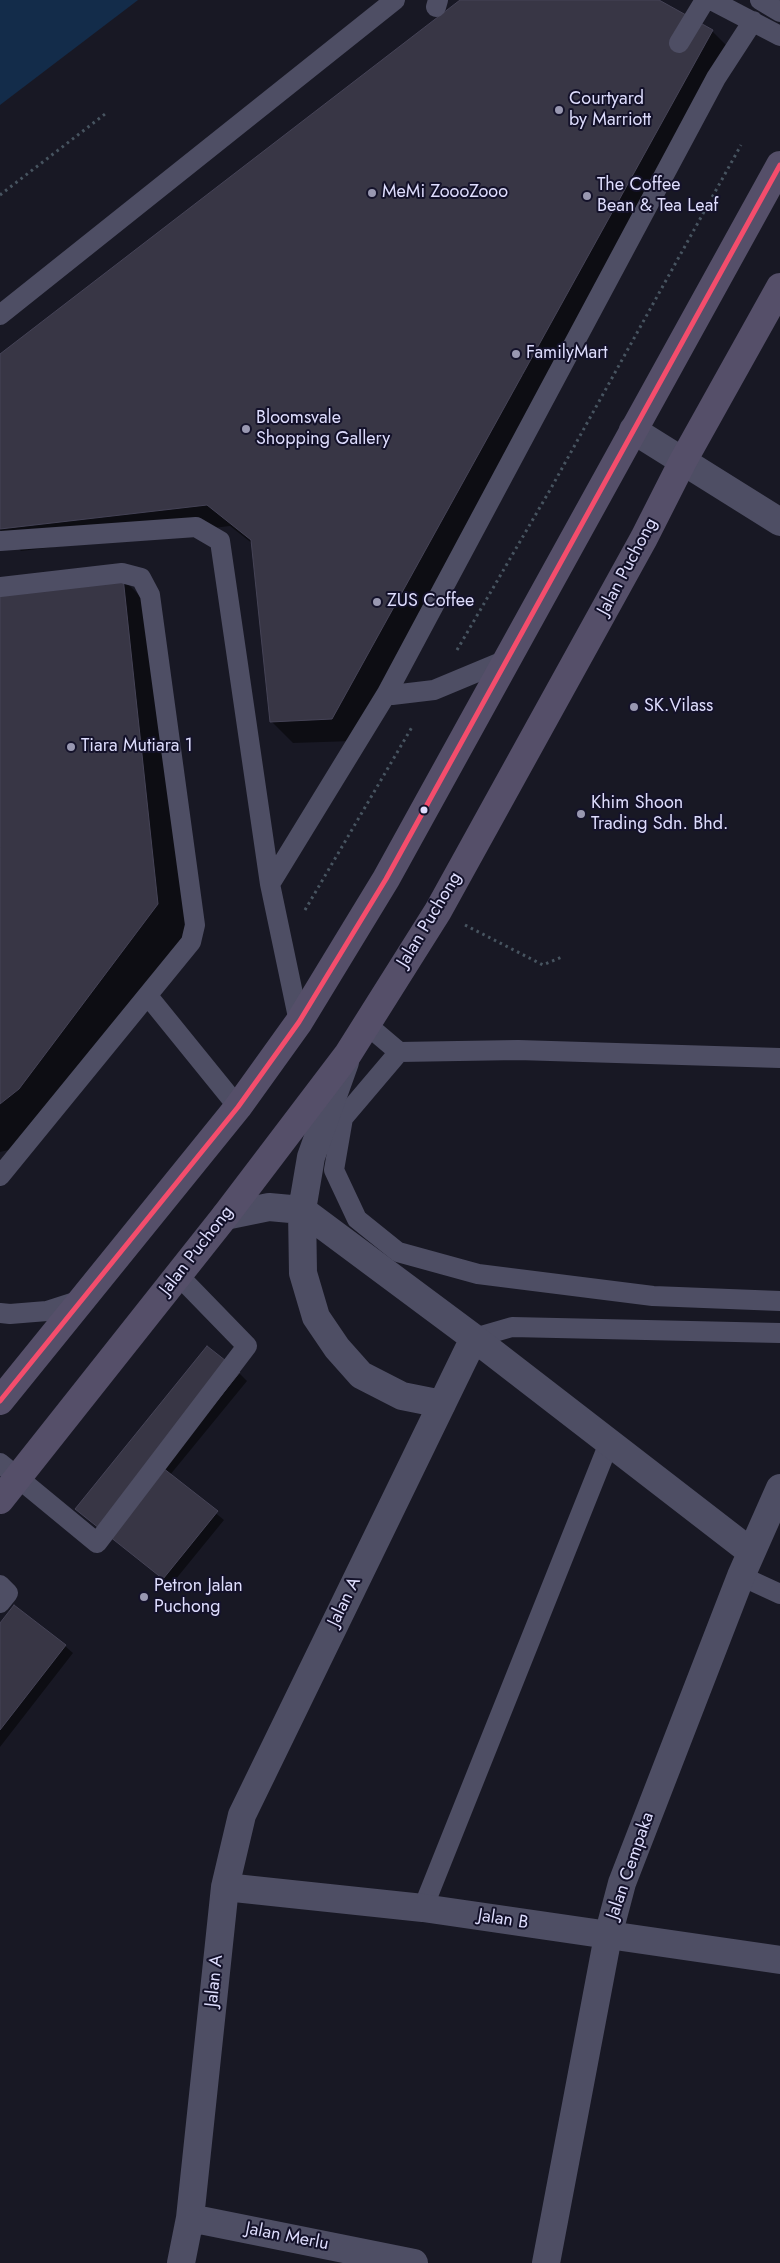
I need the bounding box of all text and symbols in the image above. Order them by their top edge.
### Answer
place label: Courtyard by Marriott [569,89,651,132]
marker: Courtyard by Marriott [553,104,565,116]
place label: The Coffee Bean & Tea Leaf [597,175,718,218]
place label: MeMi ZoooZooo [382,182,508,204]
marker: MeMi ZoooZooo [366,187,378,199]
marker: The Coffee Bean & Tea Leaf [581,190,593,202]
place label: FamilyMart [526,343,608,365]
marker: FamilyMart [510,348,522,360]
place label: Bloomsvale Shopping Gallery [256,408,390,450]
marker: Bloomsvale Shopping Gallery [240,423,252,435]
street label: Jalan Puchong [593,515,663,619]
place label: ZUS Coffee [387,591,474,613]
marker: ZUS Coffee [371,596,383,608]
place label: SK.Vilass [644,696,713,718]
marker: SK.Vilass [628,701,640,713]
place label: Tiara Mutiara 1 [81,736,193,758]
marker: Tiara Mutiara 1 [65,741,77,753]
place label: Khim Shoon Trading Sdn. Bhd. [591,793,728,836]
unlabelled marker [419,805,429,815]
marker: Khim Shoon Trading Sdn. Bhd. [575,808,587,820]
street label: Jalan Puchong [393,869,467,971]
street label: Jalan Puchong [155,1202,239,1300]
street label: Jalan A [324,1574,366,1630]
place label: Petron Jalan Puchong [154,1576,243,1618]
marker: Petron Jalan Puchong [138,1591,150,1603]
street label: Jalan Cempaka [603,1810,659,1922]
street label: Jalan B [476,1905,530,1935]
street label: Jalan A [202,1954,228,2008]
street label: Jalan Merlu [244,2218,330,2256]

